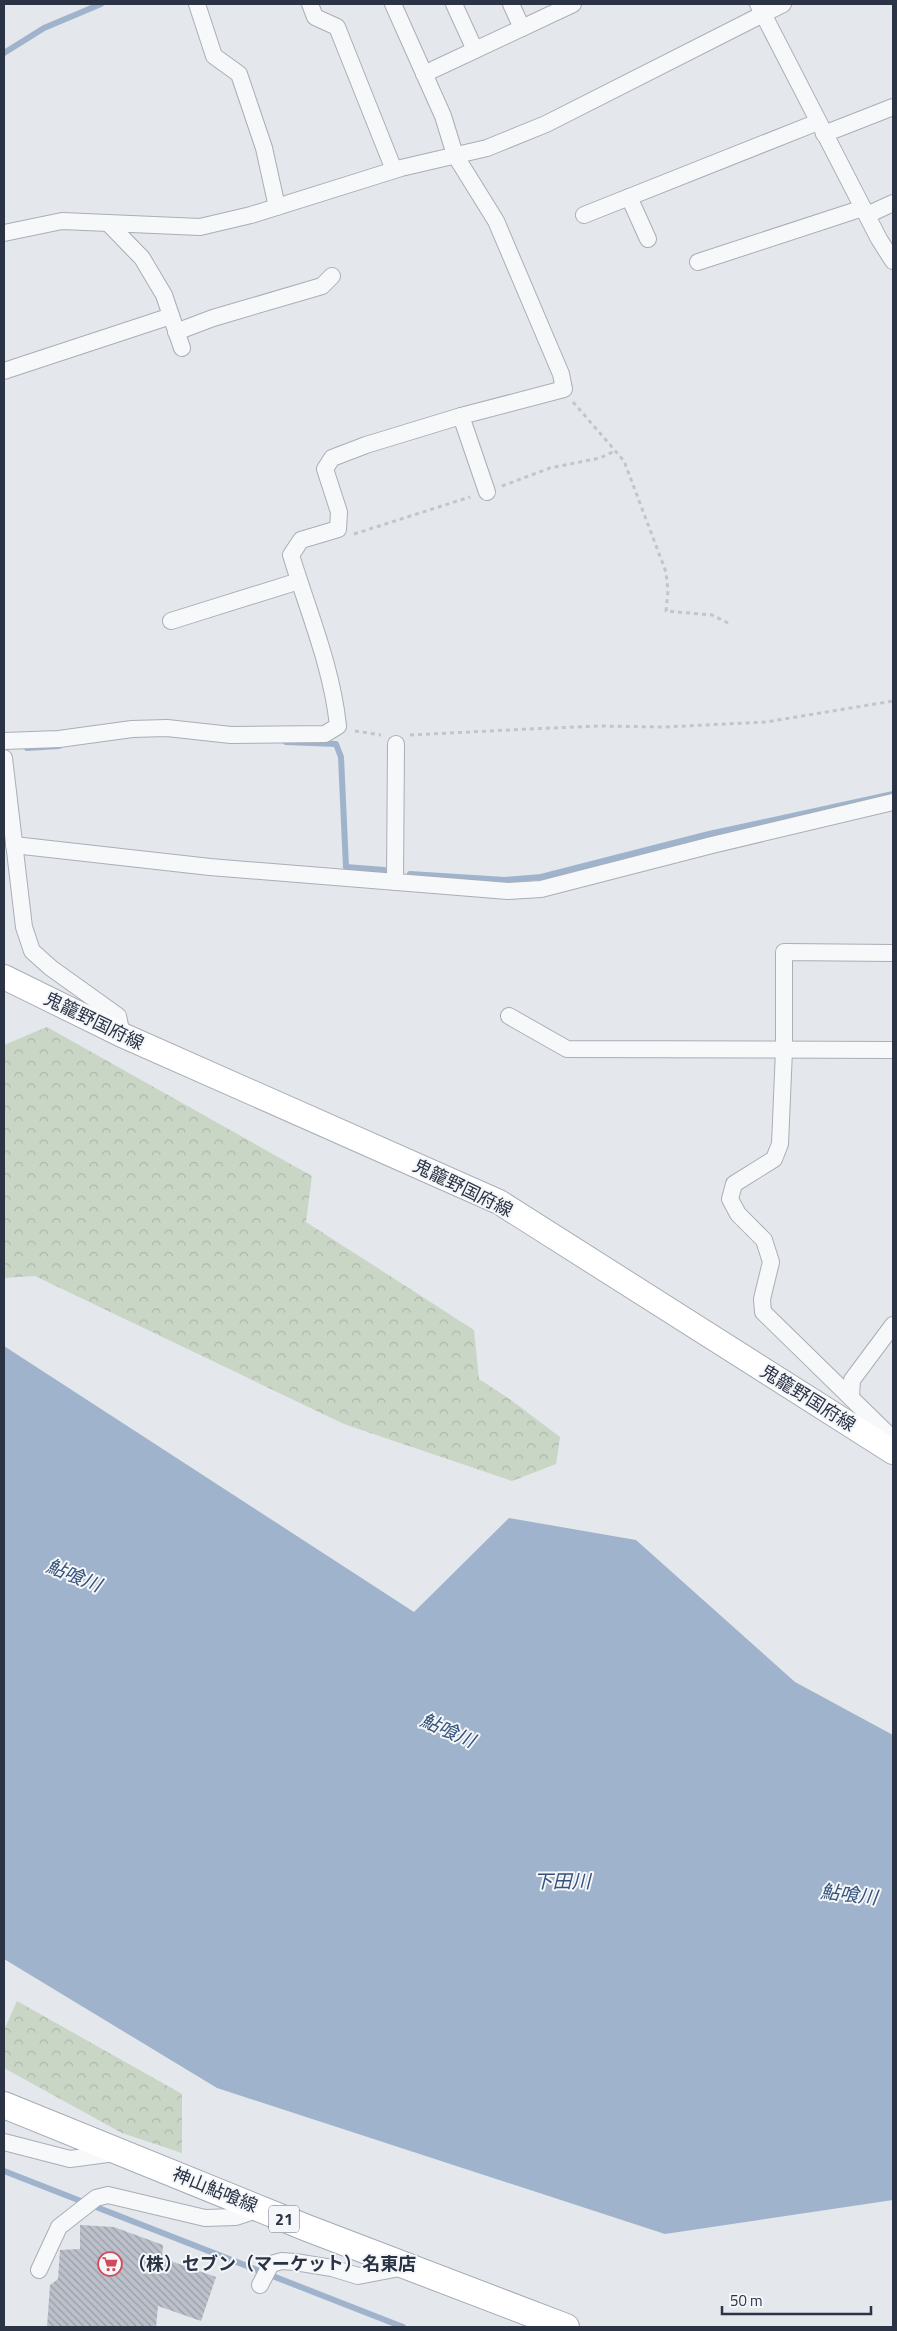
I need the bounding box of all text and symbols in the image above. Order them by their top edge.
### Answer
street label: 鬼籠野国府線 [40,985,149,1056]
street label: 鬼籠野国府線 [409,1152,518,1223]
street label: 鬼籠野国府線 [755,1358,861,1438]
water label: 鮎喰川 [42,1550,108,1599]
water label: 鮎喰川 [416,1705,482,1755]
water label: 下田川 [533,1866,592,1895]
water label: 鮎喰川 [819,1876,881,1912]
street label: 神山鮎喰線 [168,2160,262,2219]
road number: 21 [269,2206,299,2232]
place label: （株）セブン（マーケット）名東店 [128,2250,416,2277]
supermarket icon: （株）セブン（マーケット）名東店 [97,2251,123,2277]
scale bar [722,2284,871,2316]
text: 50 m [730,2289,763,2312]

